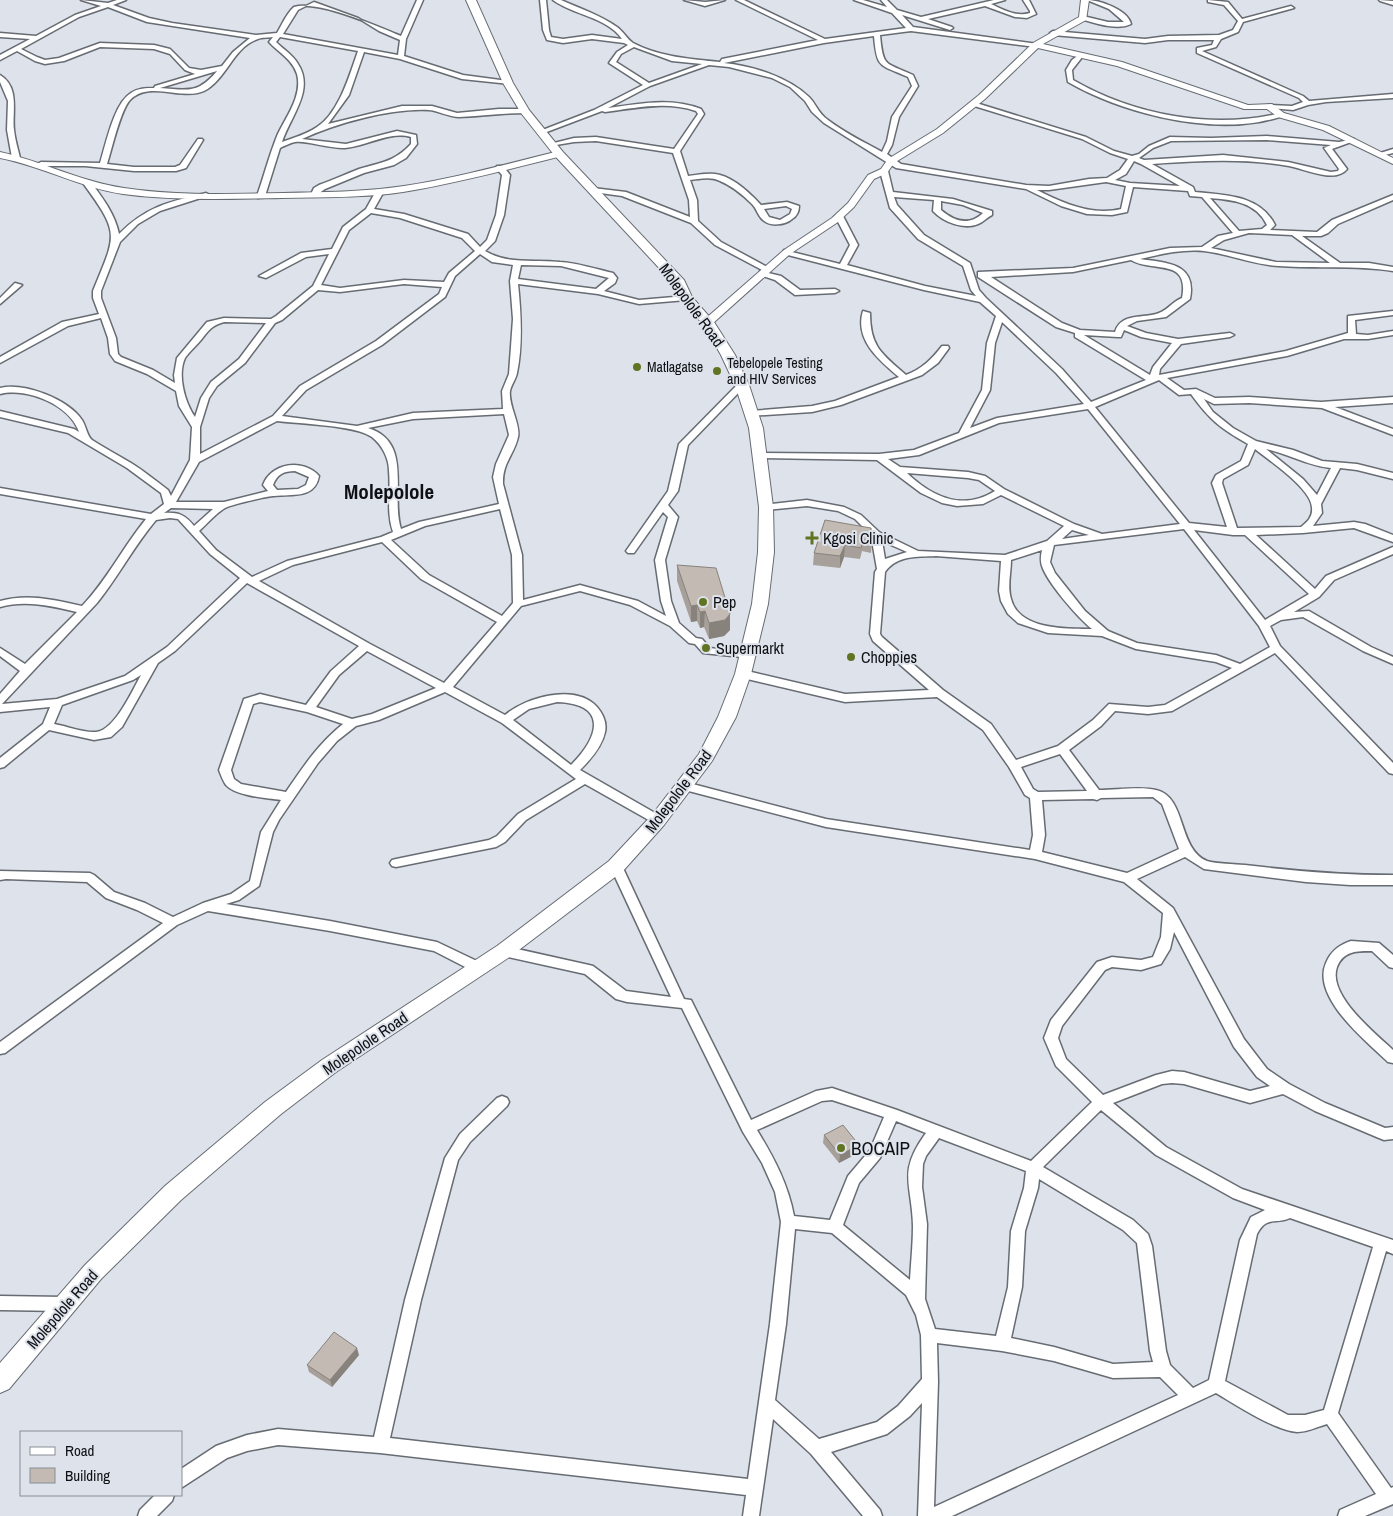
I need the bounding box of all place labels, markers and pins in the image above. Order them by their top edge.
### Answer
place label: Tebelopele Testing and HIV Services [727,354,823,388]
place label: Matlagatse [647,358,703,376]
marker: Matlagatse [631,361,643,373]
marker: Tebelopele Testing and HIV Services [711,365,723,377]
place label: Kgosi Clinic [823,527,894,549]
marker: Kgosi Clinic [805,531,819,545]
place label: Pep [713,591,736,613]
marker: Pep [697,596,709,608]
place label: Supermarkt [716,637,784,659]
marker: Supermarkt [700,642,712,654]
place label: Choppies [861,646,917,668]
marker: Choppies [845,651,857,663]
place label: BOCAIP [851,1135,910,1161]
marker: BOCAIP [835,1142,847,1154]

